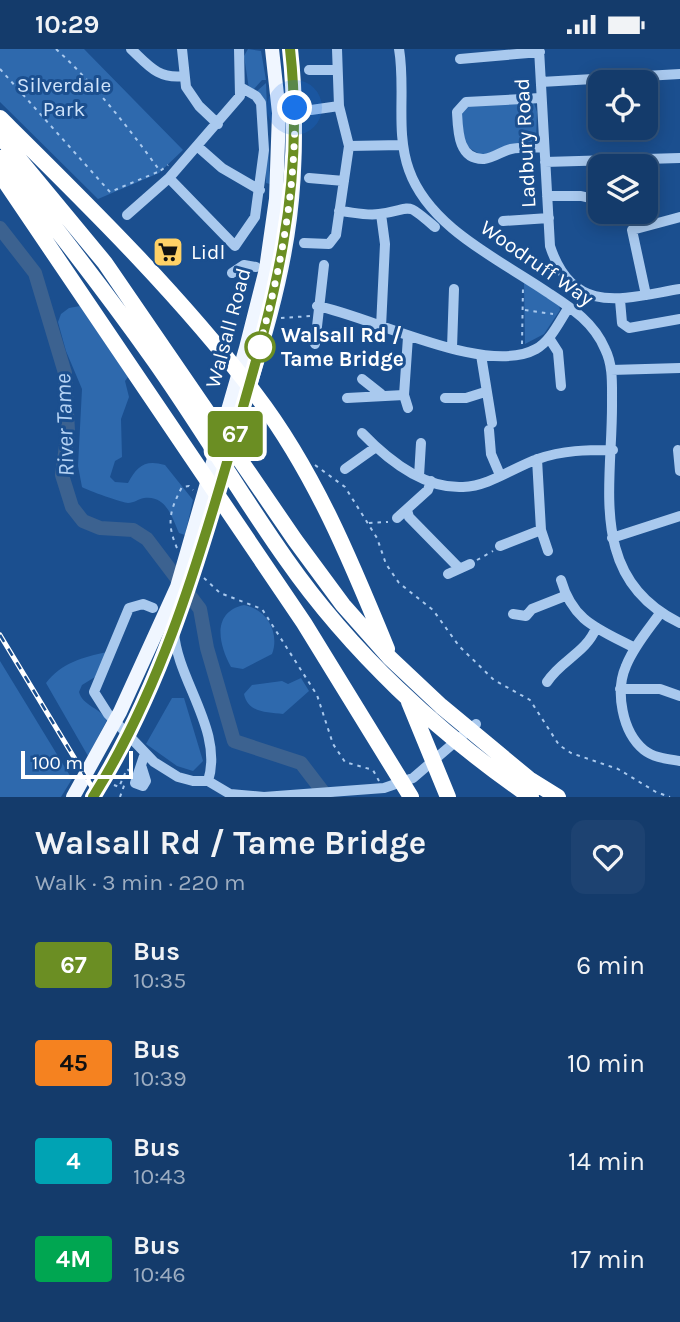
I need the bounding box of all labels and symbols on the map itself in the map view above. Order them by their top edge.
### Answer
park label: Silverdale Park [17,73,111,121]
street label: Ladbury Road [510,78,540,208]
your location [277,90,312,125]
street label: Woodruff Way [476,215,598,311]
supermarket icon: Lidl [151,235,185,269]
place label: Lidl [191,240,225,264]
street label: Walsall Road [200,265,256,391]
place label: Walsall Rd / Tame Bridge [281,323,404,371]
marker: Walsall Rd / Tame Bridge [245,332,275,362]
water label: River Tame [49,373,80,477]
line badge: 67 [204,411,266,457]
scale bar [21,748,133,780]

